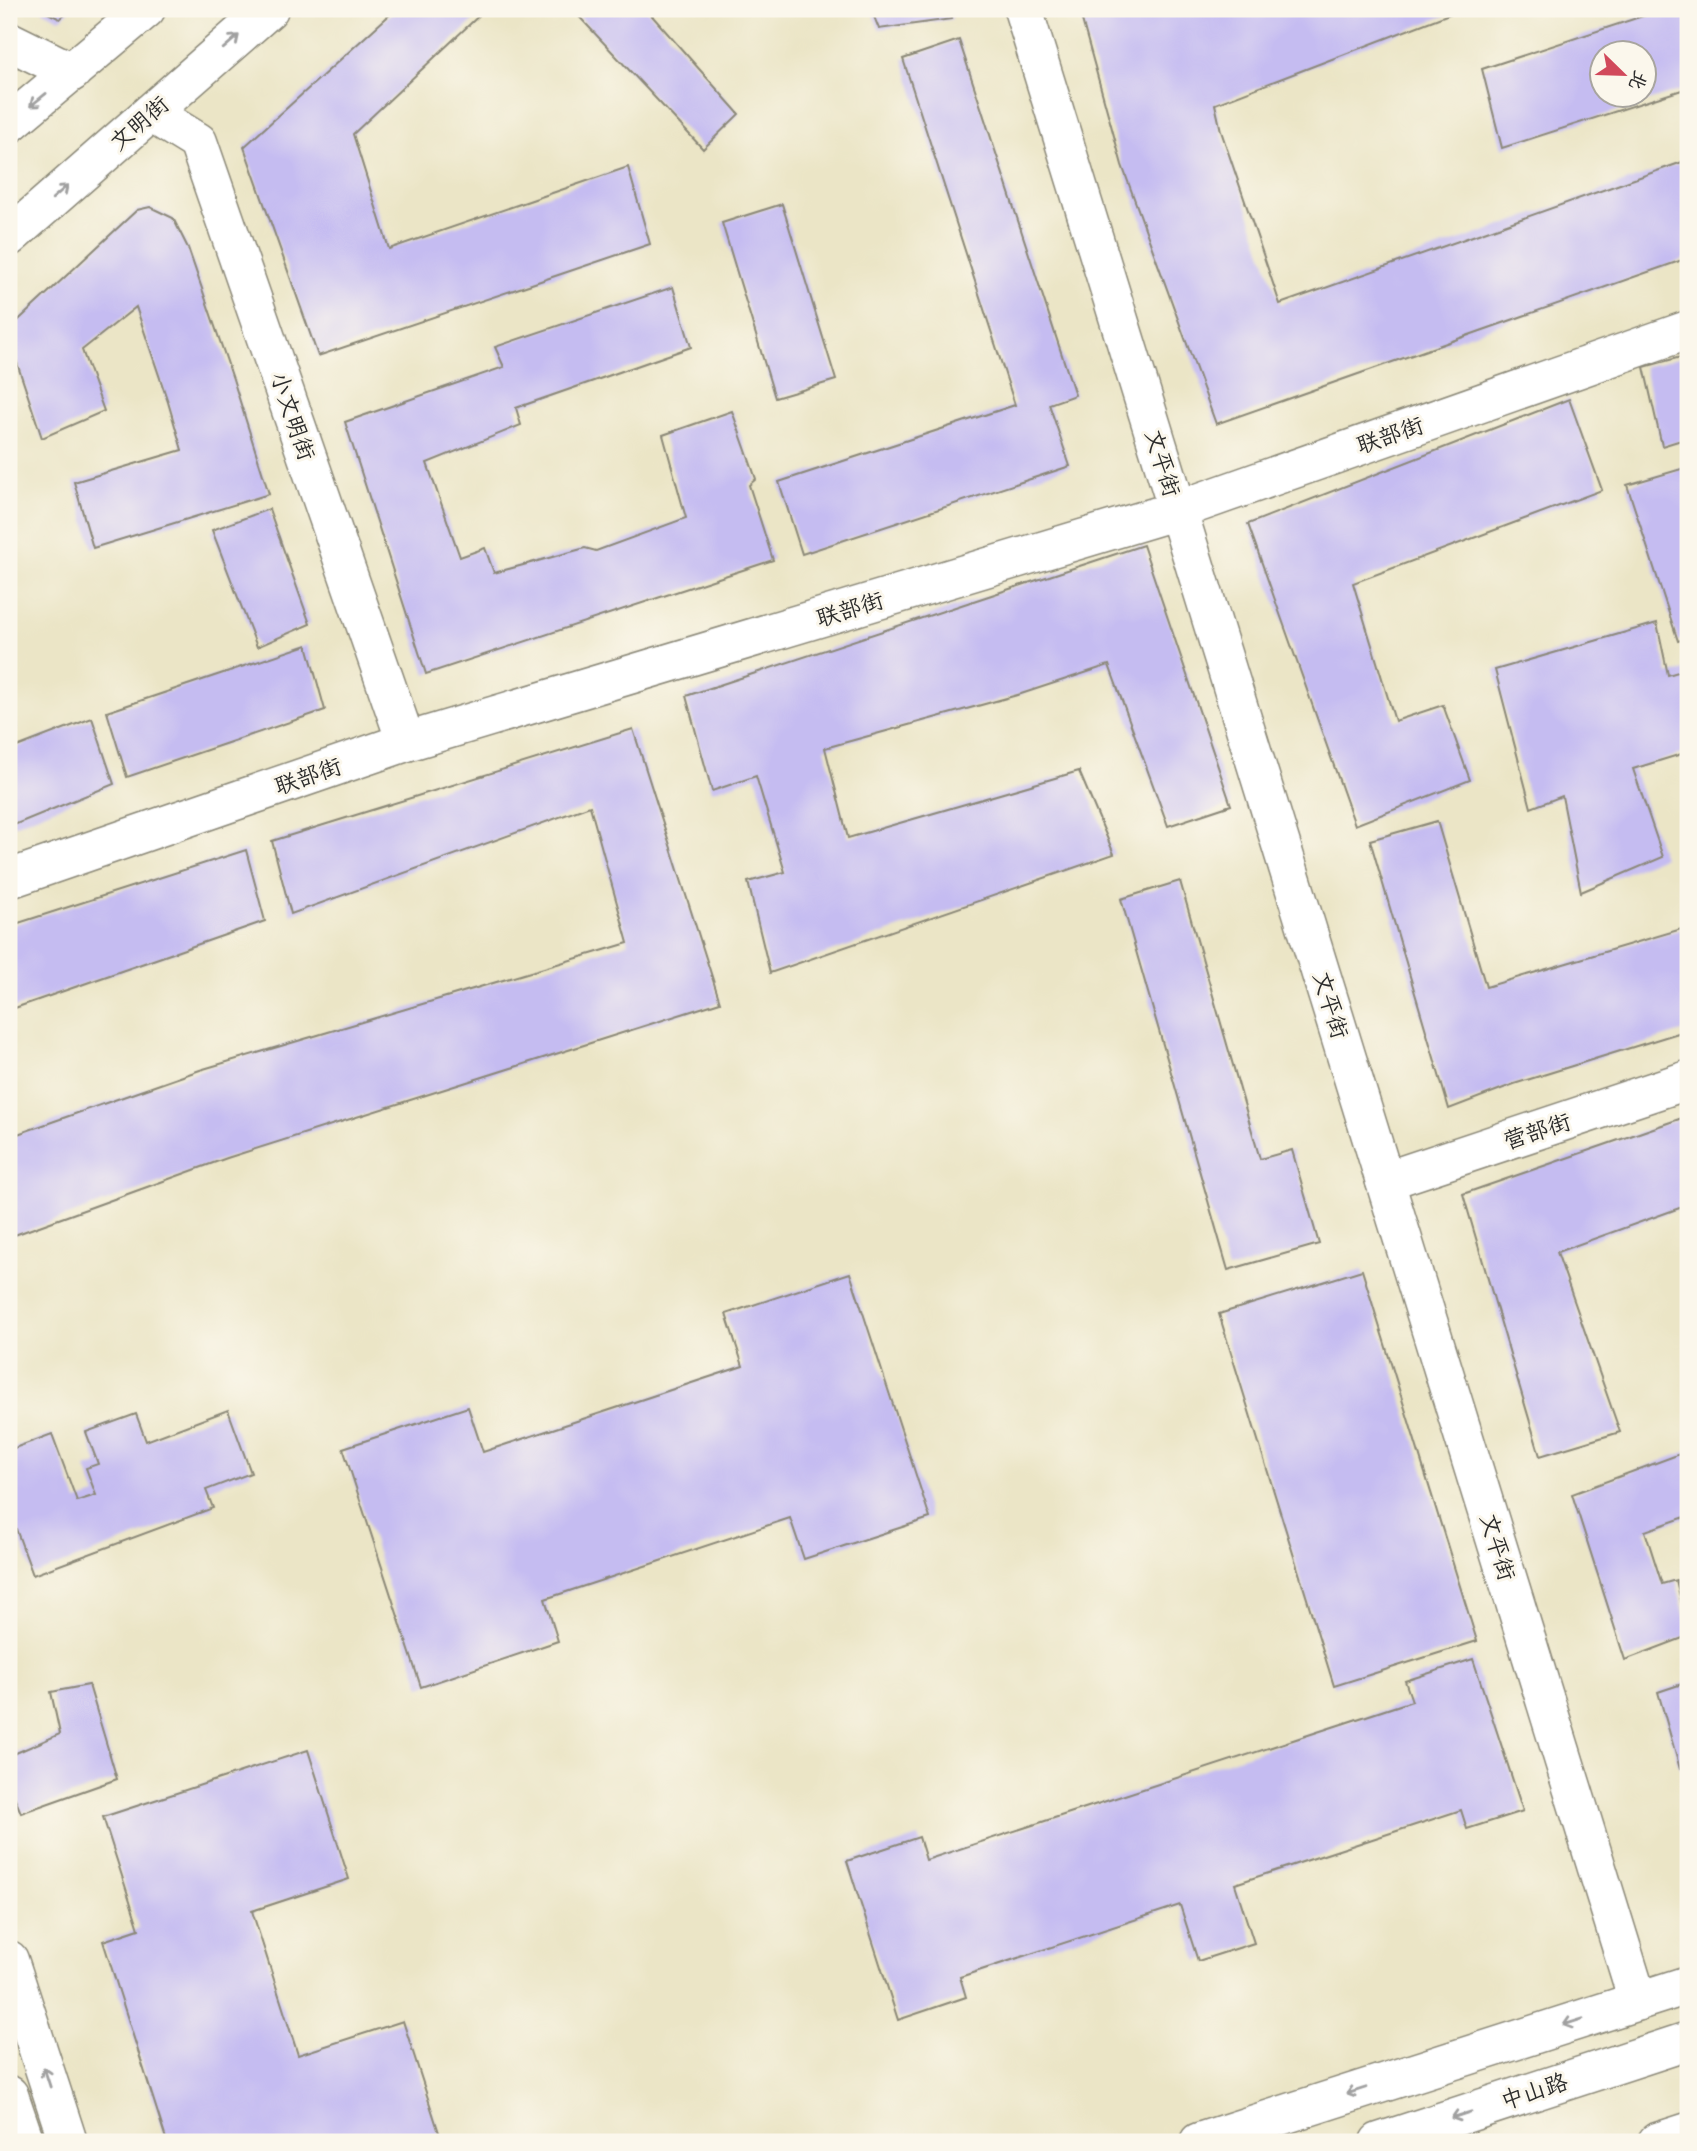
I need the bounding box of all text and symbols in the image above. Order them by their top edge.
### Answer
one-way arrow [222,34,240,50]
north arrow [1588,38,1658,108]
text: 北 [1624,67,1652,94]
street label: 文明街 [104,90,174,156]
one-way arrow [29,92,47,108]
one-way arrow [51,184,69,200]
street label: 小文明街 [265,368,321,464]
street label: 联部街 [1353,411,1427,459]
street label: 文平街 [1140,426,1186,500]
street label: 联部街 [813,586,887,632]
street label: 联部街 [271,752,345,800]
street label: 文平街 [1308,968,1354,1042]
street label: 营部街 [1500,1107,1574,1155]
street label: 文平街 [1475,1510,1521,1584]
one-way arrow [1562,2016,1584,2029]
one-way arrow [39,2067,52,2089]
street label: 中山路 [1497,2067,1571,2115]
one-way arrow [1346,2086,1368,2099]
one-way arrow [1450,2110,1472,2123]

